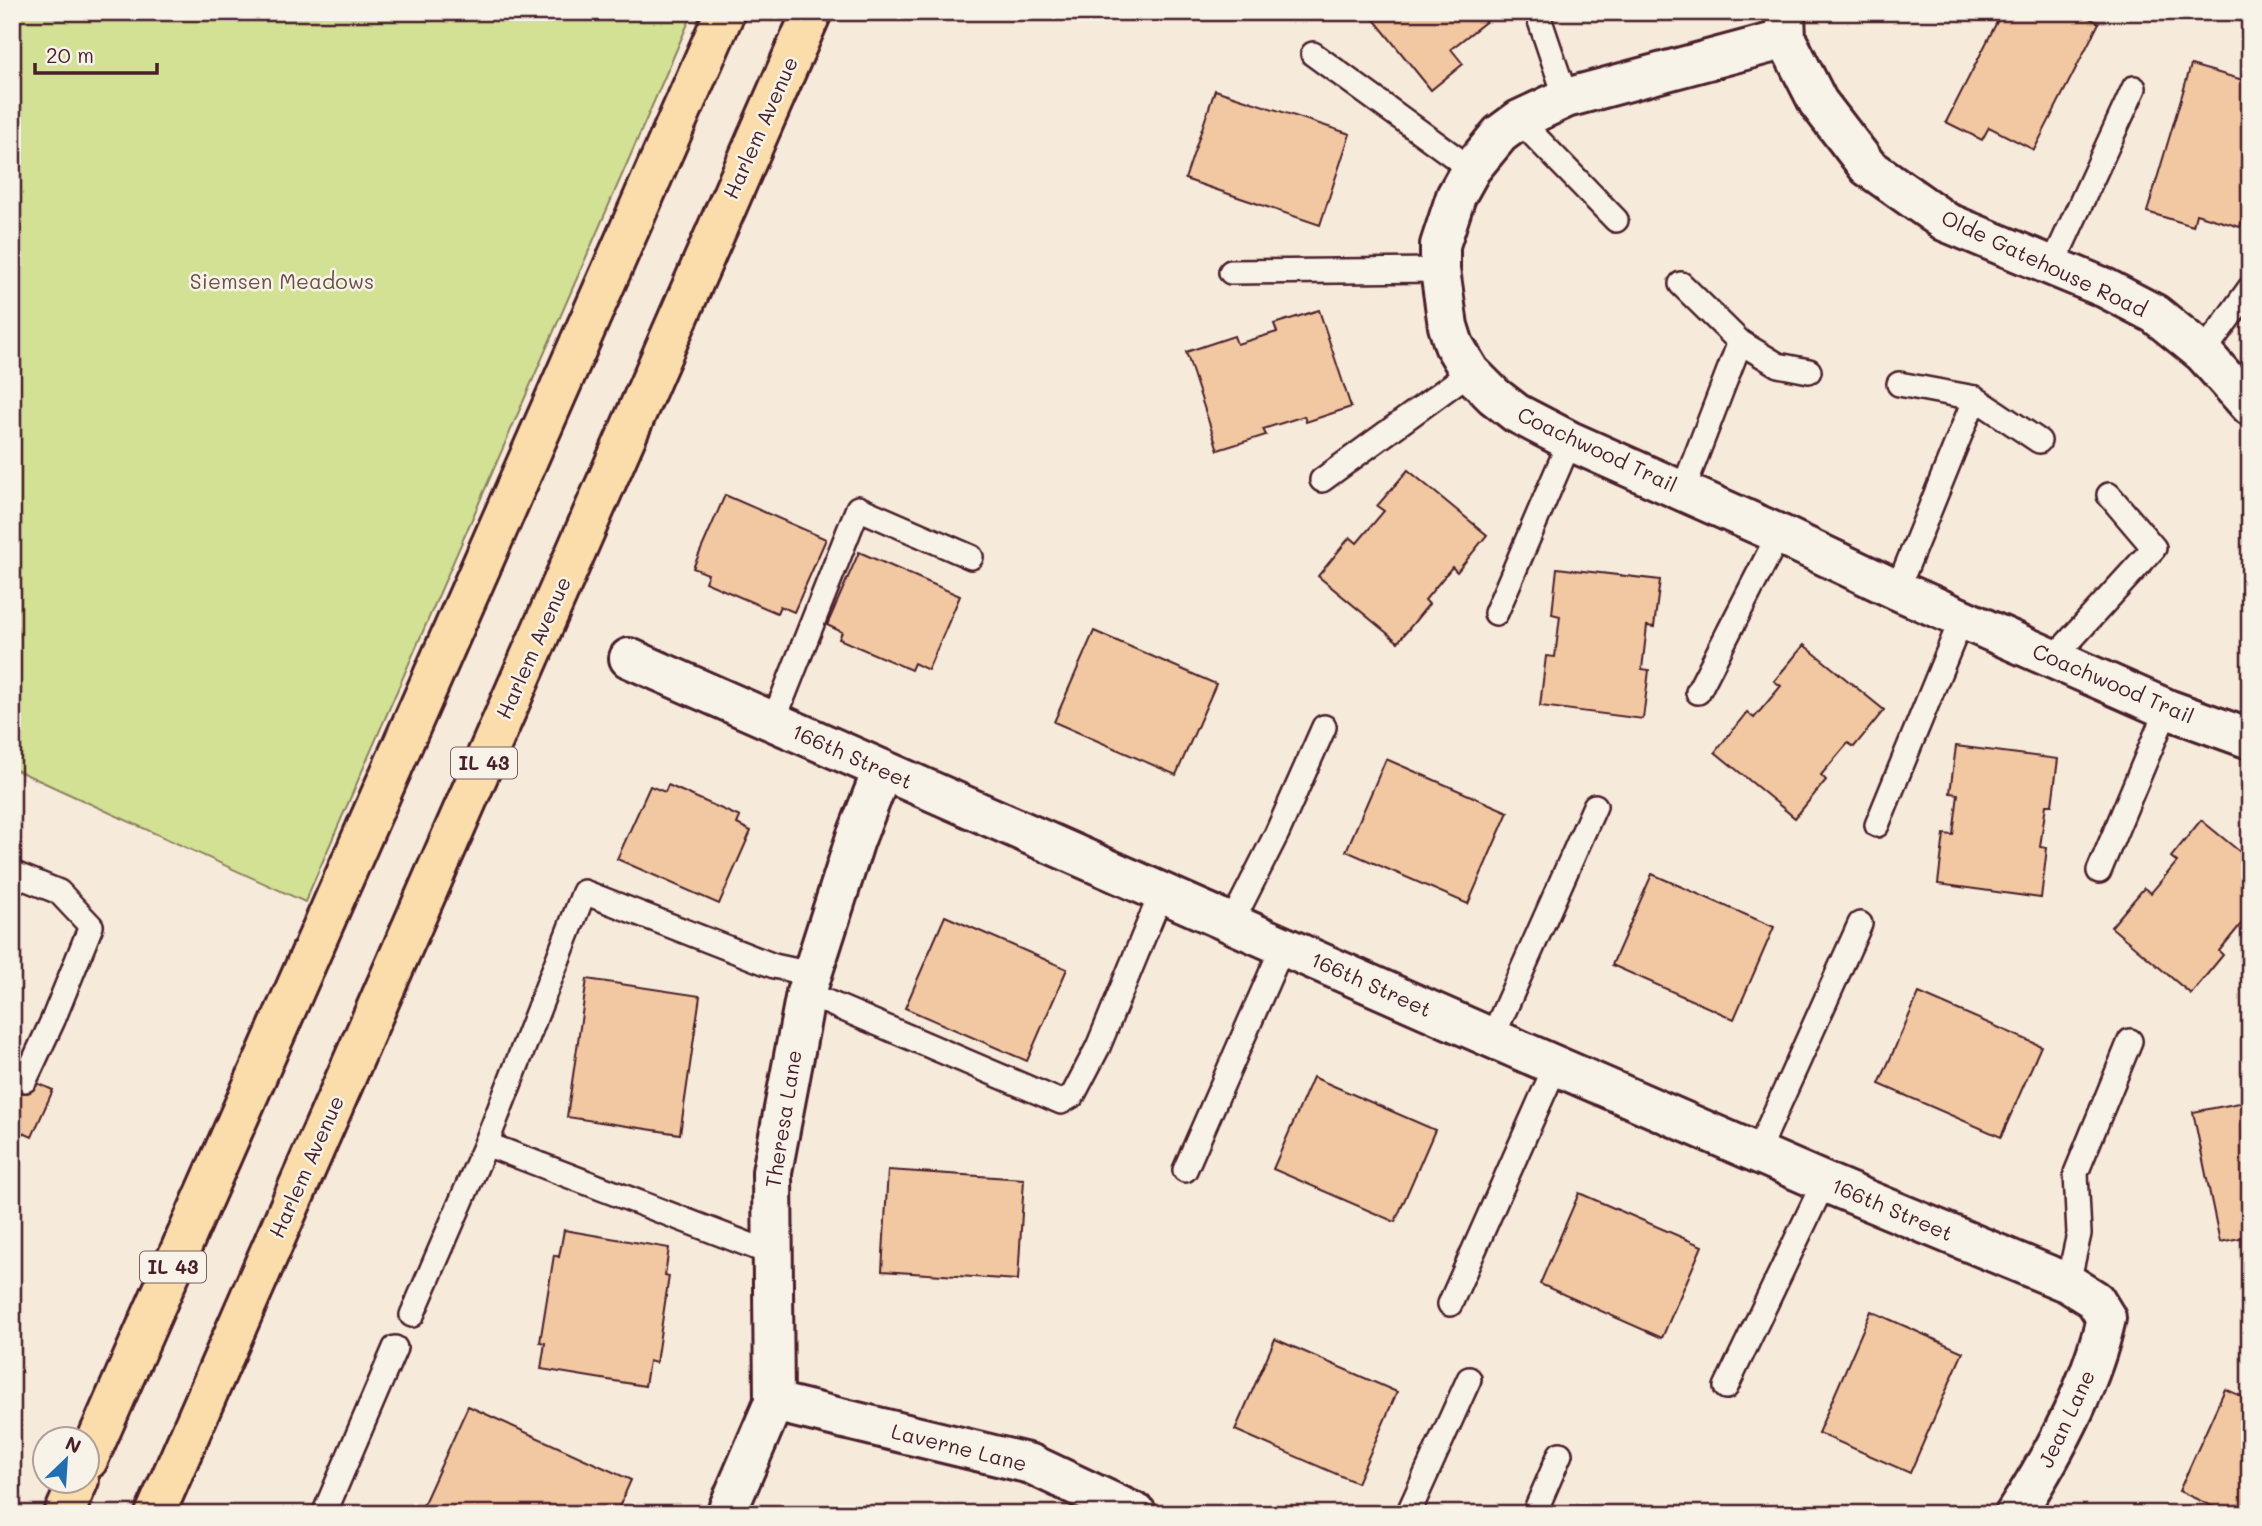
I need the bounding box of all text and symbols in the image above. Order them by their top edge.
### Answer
scale bar [35,32,158,76]
text: 20 m [46,41,94,68]
street label: Harlem Avenue [716,52,803,203]
street label: Olde Gatehouse Road [1937,203,2152,322]
park label: Siemsen Meadows [190,267,374,294]
street label: Coachwood Trail [1514,400,1682,497]
street label: Harlem Avenue [489,572,576,723]
street label: Coachwood Trail [2029,636,2198,729]
street label: 166th Street [788,717,917,794]
road number: IL 43 [451,748,517,778]
street label: 166th Street [1307,945,1436,1022]
street label: Theresa Lane [758,1048,807,1189]
street label: Harlem Avenue [262,1091,349,1242]
street label: 166th Street [1828,1171,1957,1246]
road number: IL 43 [140,1252,206,1282]
street label: Jean Lane [2031,1365,2100,1472]
street label: Laverne Lane [889,1417,1030,1476]
north arrow [32,1424,102,1494]
text: N [62,1430,85,1459]

